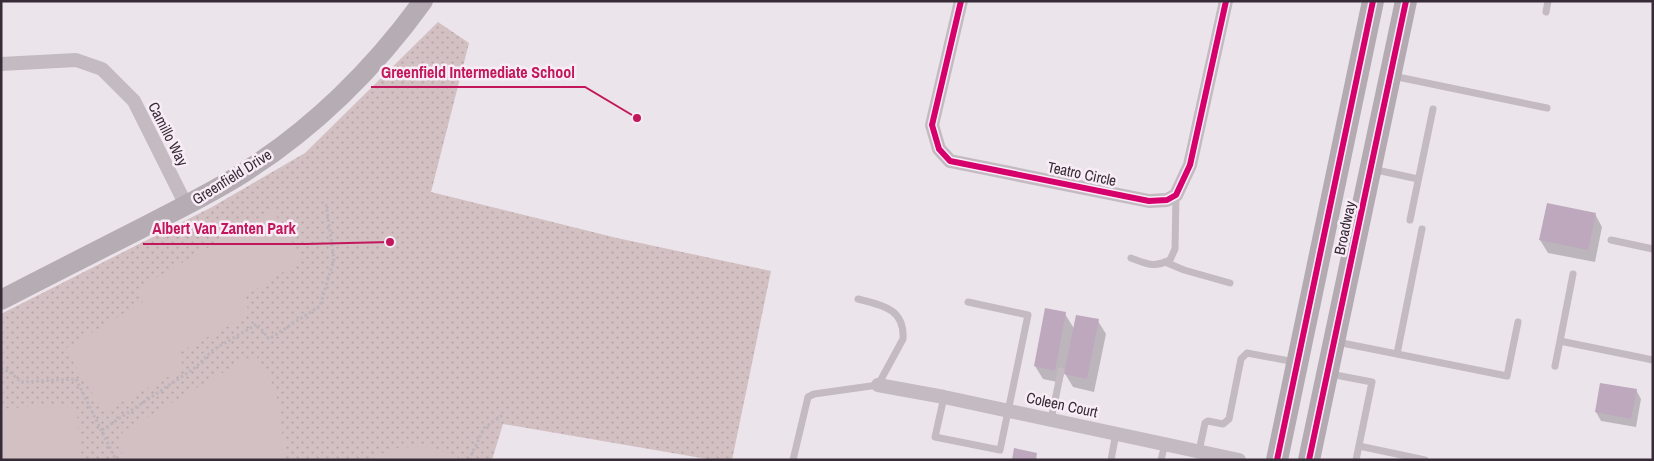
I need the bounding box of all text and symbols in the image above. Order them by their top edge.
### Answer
callout: Greenfield Intermediate School [371,56,585,87]
text: Greenfield Intermediate School [381,61,575,83]
street label: Camillo Way [143,98,194,170]
street label: Greenfield Drive [188,144,276,209]
street label: Teatro Circle [1046,156,1119,191]
street label: Broadway [1329,198,1361,257]
callout: Albert Van Zanten Park [143,213,306,244]
text: Albert Van Zanten Park [152,217,297,239]
street label: Coleen Court [1024,387,1100,422]

